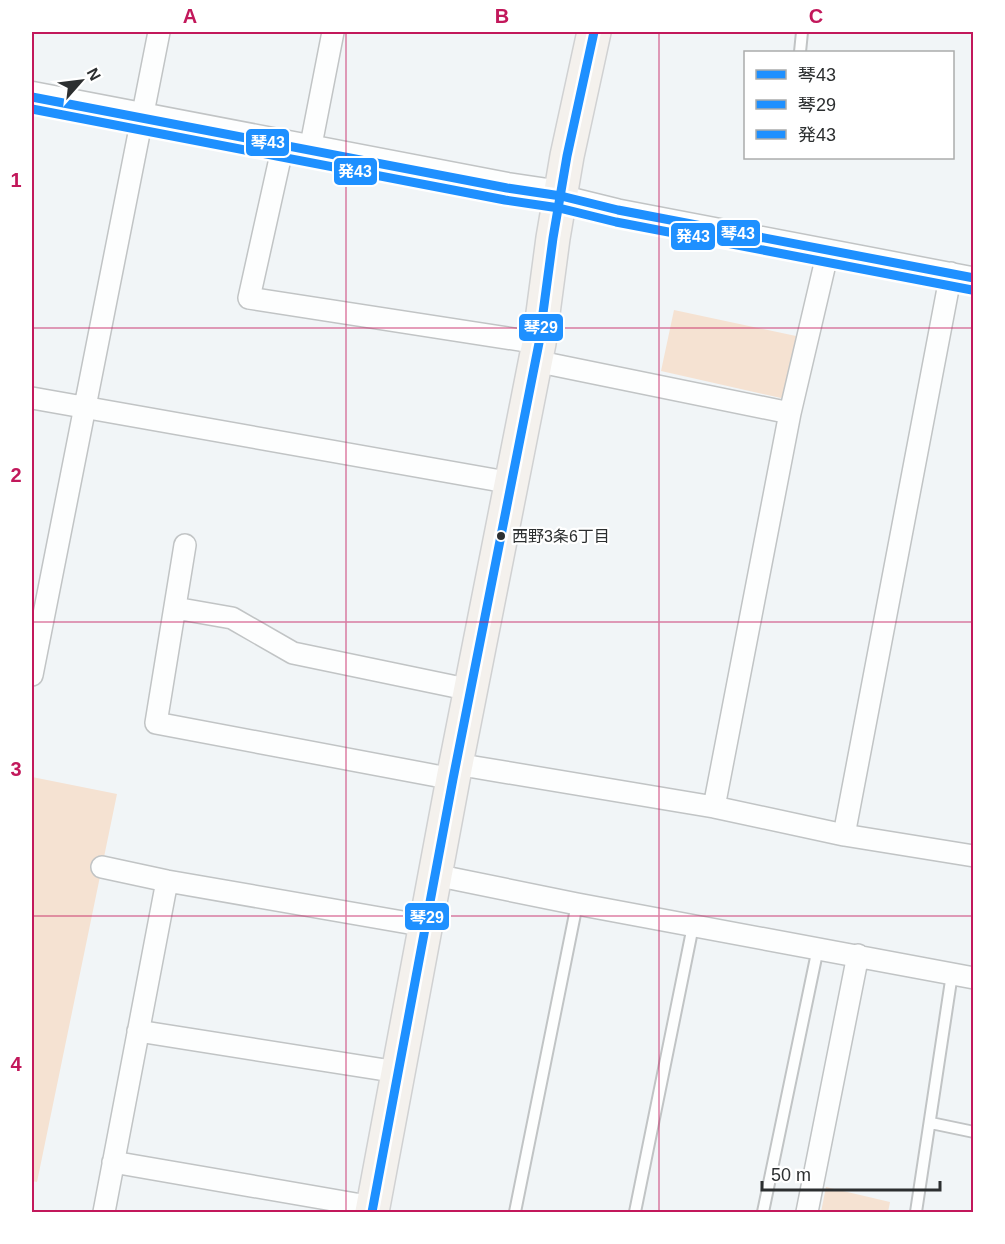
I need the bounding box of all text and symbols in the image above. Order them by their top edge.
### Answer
text: A [183,5,197,27]
text: B [495,5,509,27]
text: C [809,5,823,27]
north arrow [51,51,111,111]
legend [744,51,954,159]
text: N [84,65,104,83]
text: 琴43 [798,65,836,85]
text: 琴29 [798,95,836,115]
text: 発43 [798,125,836,145]
line badge: 琴43 [245,128,290,157]
text: 琴43 [251,134,285,151]
line badge: 発43 [333,157,378,186]
text: 発43 [338,163,372,180]
text: 1 [10,169,22,191]
line badge: 琴43 [716,219,761,247]
line badge: 発43 [670,222,716,251]
text: 琴43 [721,225,755,242]
text: 発43 [676,228,710,245]
line badge: 琴29 [518,313,564,342]
text: 琴29 [524,319,558,336]
text: 2 [10,464,22,486]
place label: 西野3条6丁目 [512,528,610,545]
marker: 西野3条6丁目 [495,530,507,542]
text: 3 [10,758,22,780]
line badge: 琴29 [404,902,450,931]
text: 琴29 [410,909,444,926]
text: 4 [10,1053,22,1075]
scale bar [762,1154,940,1192]
text: 50 m [771,1165,811,1185]

